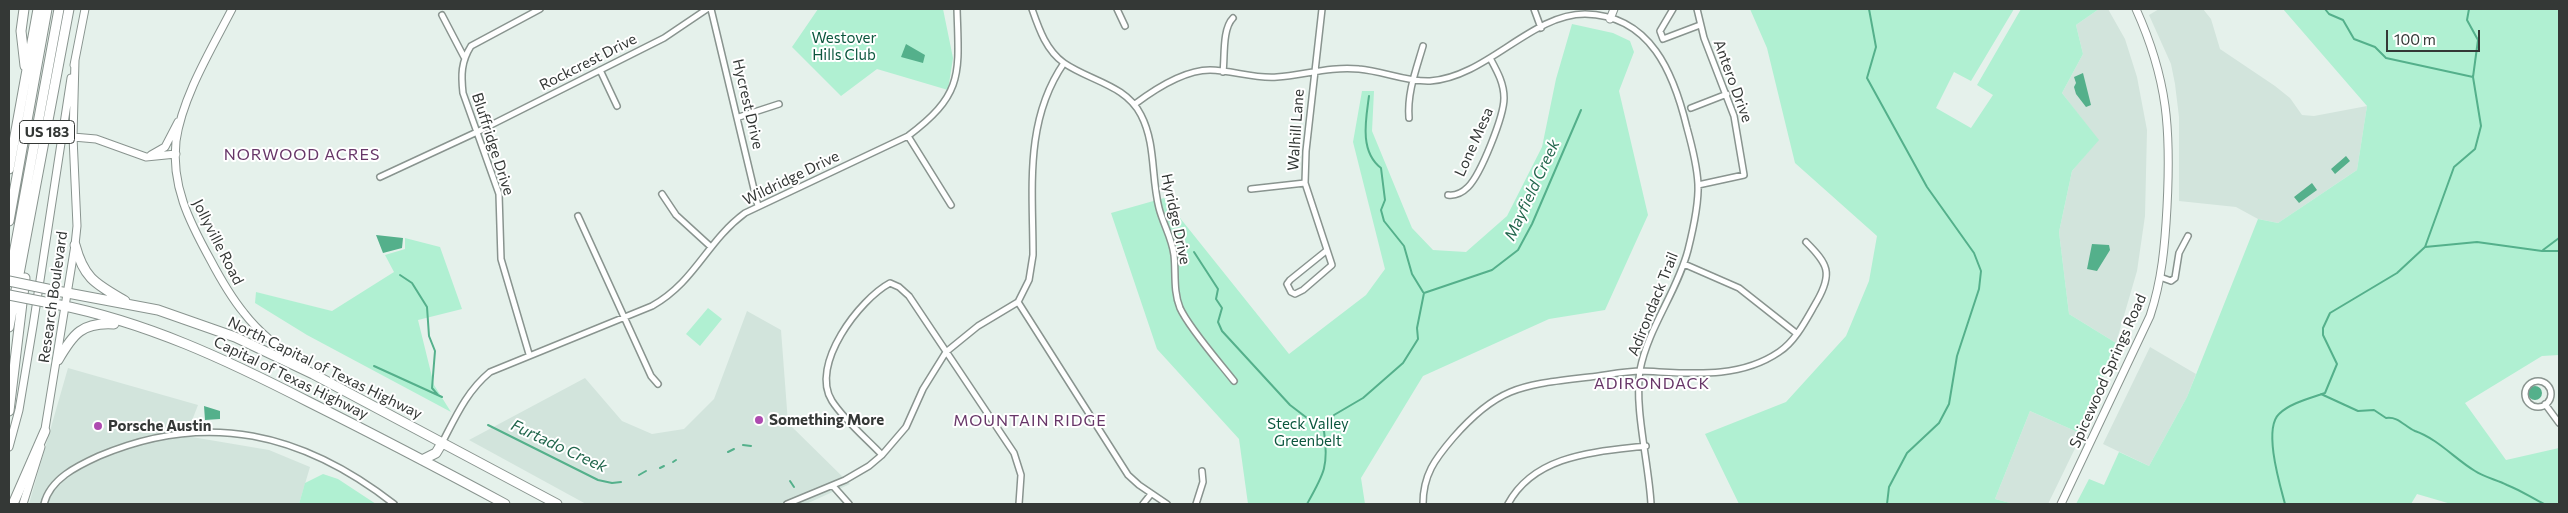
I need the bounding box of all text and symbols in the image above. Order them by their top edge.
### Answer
scale bar [2388,20,2482,52]
park label: Westover Hills Club [811,29,877,64]
street label: Rockcrest Drive [536,30,640,94]
text: 100 m [2394,30,2436,48]
street label: Antero Drive [1710,37,1756,125]
street label: Hycrest Drive [729,57,767,151]
street label: Walhill Lane [1284,88,1308,172]
street label: Bluffridge Drive [468,90,518,198]
street label: Lone Mesa [1451,105,1497,179]
road number: US 183 [20,120,74,144]
water label: Mayfield Creek [1500,136,1564,244]
district label: NORWOOD ACRES [222,145,382,165]
street label: Wildridge Drive [740,147,842,209]
street label: Hyridge Drive [1158,172,1194,266]
street label: Jollyville Road [189,196,247,288]
street label: Research Boulevard [35,230,71,364]
street label: Adirondack Trail [1624,249,1682,359]
street label: Spicewood Springs Road [2066,291,2150,451]
street label: North Capital of Texas Highway [225,313,425,423]
street label: Capital of Texas Highway [211,333,371,423]
district label: ADIRONDACK [1593,374,1711,394]
place label: Something More [769,411,884,429]
district label: MOUNTAIN RIDGE [951,411,1109,431]
marker: Something More [753,414,765,426]
water label: Furtado Creek [508,415,610,477]
park label: Steck Valley Greenbelt [1267,415,1349,450]
place label: Porsche Austin [108,417,211,435]
marker: Porsche Austin [92,420,104,432]

